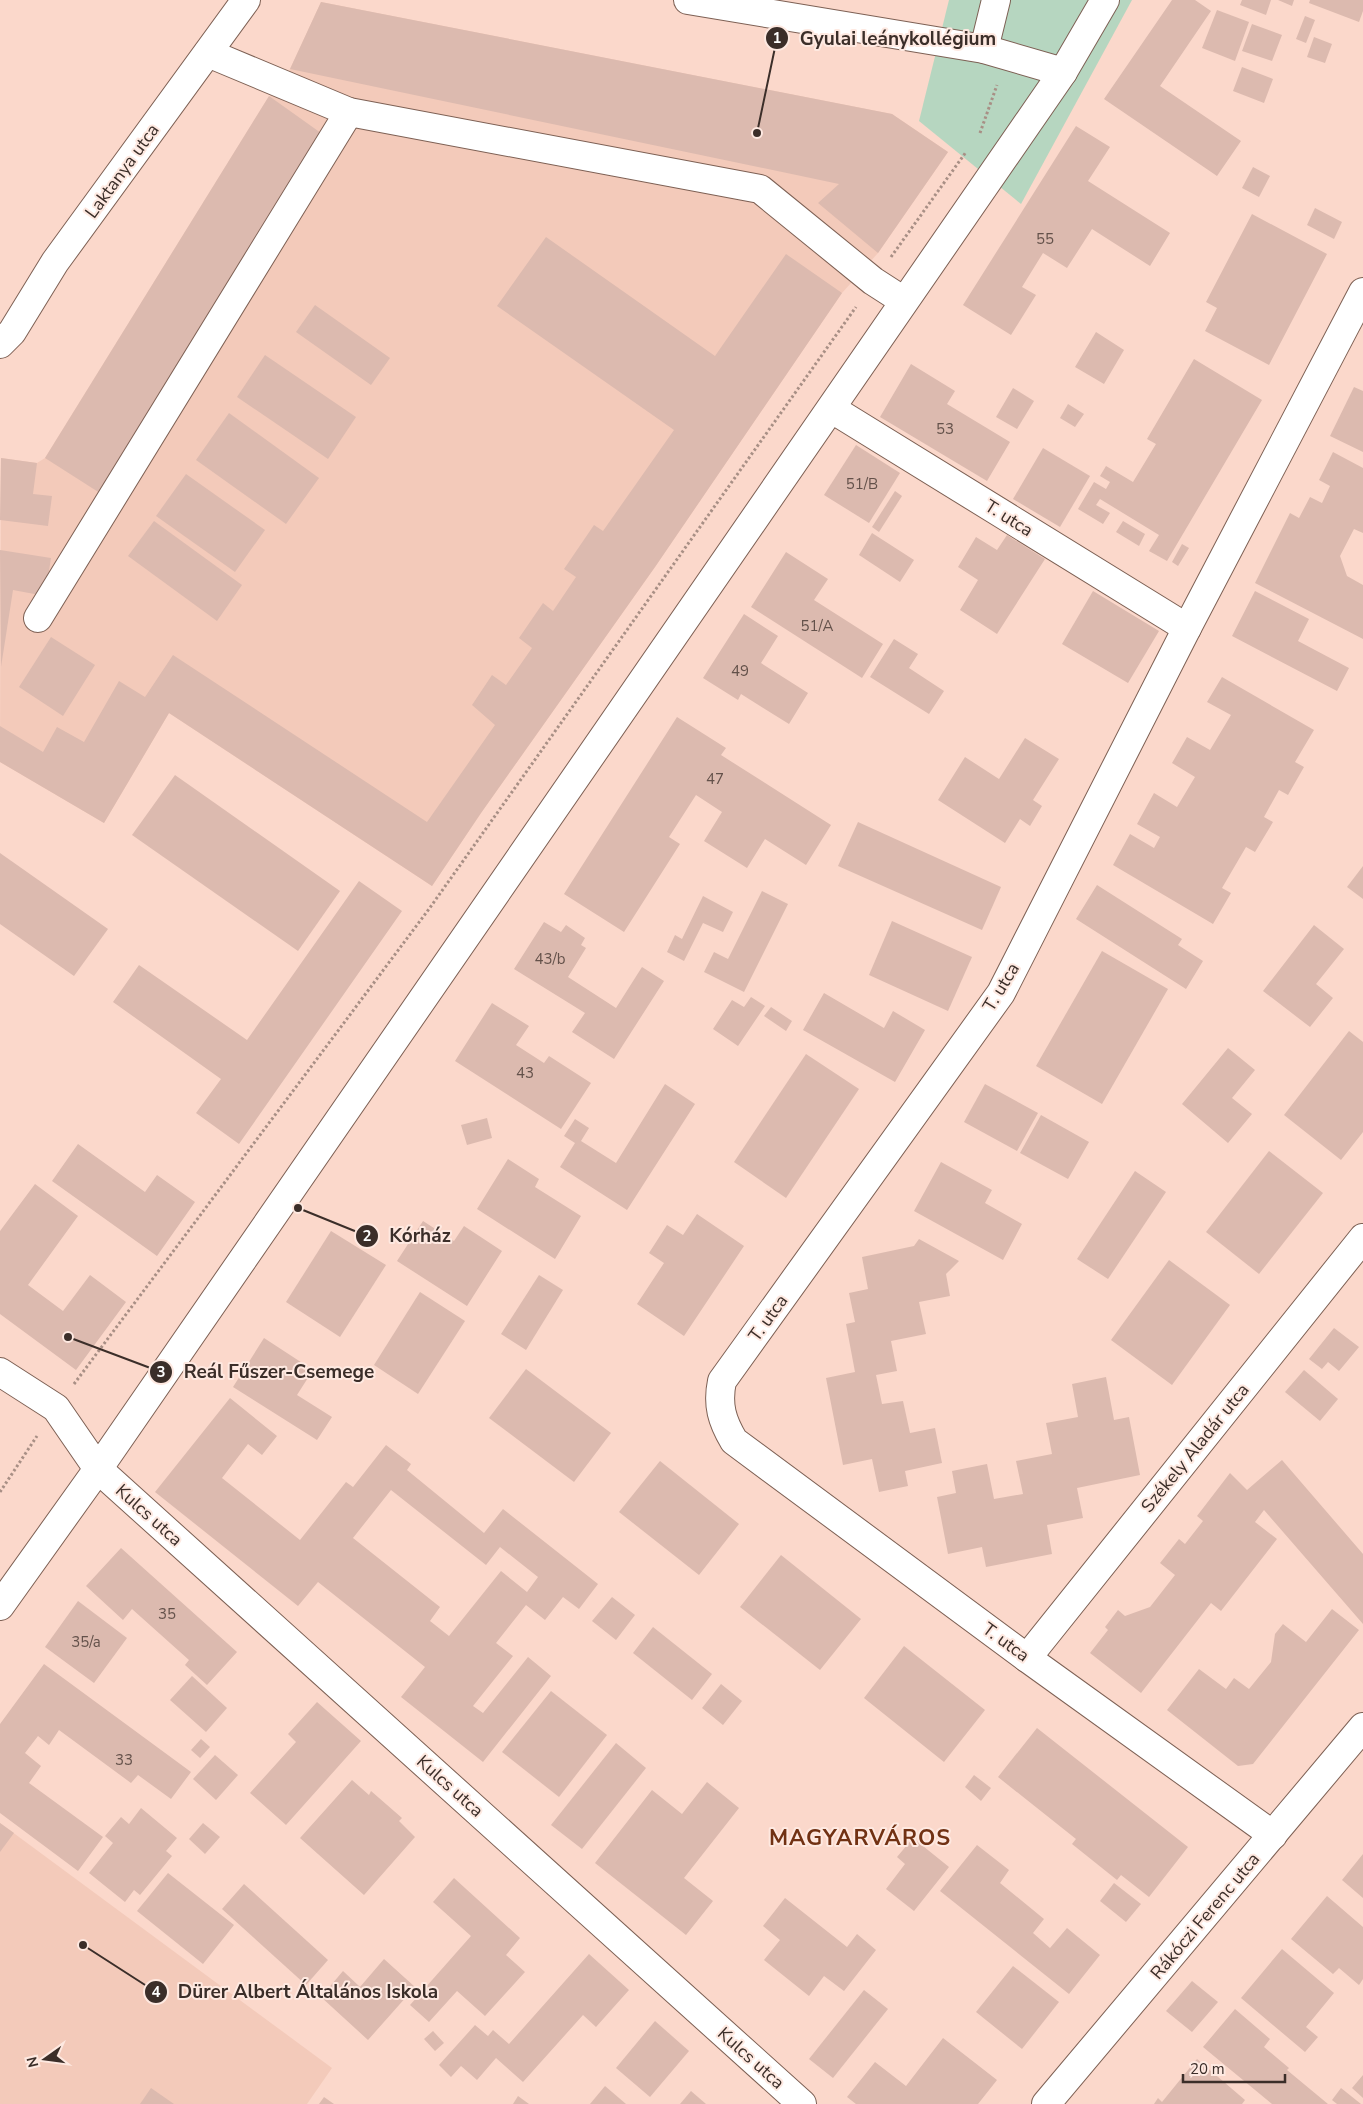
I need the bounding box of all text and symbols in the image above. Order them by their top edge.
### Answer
callout: Gyulai leánykollégium [765,21,1006,55]
text: Gyulai leánykollégium [800,26,996,52]
text: 1 [772,28,782,48]
street label: Laktanya utca [80,119,164,223]
house number: 55 [1036,229,1054,249]
house number: 53 [936,419,954,439]
house number: 51/B [846,474,878,494]
street label: T. utca [980,494,1038,542]
house number: 51/A [801,616,833,636]
house number: 49 [731,661,749,681]
house number: 47 [706,769,724,789]
house number: 43/b [535,949,566,969]
street label: T. utca [977,958,1025,1016]
house number: 43 [516,1063,534,1083]
callout: Kórház [355,1219,461,1253]
text: Kórház [389,1223,451,1249]
text: 2 [362,1226,372,1246]
street label: T. utca [743,1290,793,1346]
callout: Reál Fűszer-Csemege [149,1355,384,1389]
text: Reál Fűszer-Csemege [184,1359,374,1385]
text: 3 [156,1362,166,1382]
street label: Székely Aladár utca [1136,1379,1254,1517]
street label: Kulcs utca [110,1479,188,1551]
house number: 35 [158,1604,176,1624]
street label: T. utca [978,1617,1034,1667]
house number: 35/a [71,1632,101,1652]
house number: 33 [115,1750,133,1770]
street label: Kulcs utca [411,1750,489,1822]
district label: MAGYARVÁROS [769,1823,951,1853]
street label: Rákóczi Ferenc utca [1145,1848,1265,1984]
callout: Dürer Albert Általános Iskola [143,1975,449,2009]
text: Dürer Albert Általános Iskola [178,1979,438,2005]
text: 4 [151,1982,161,2002]
street label: Kulcs utca [712,2022,790,2094]
north arrow [20,2034,70,2084]
scale bar [1183,2052,1286,2084]
text: N [22,2055,43,2069]
text: 20 m [1190,2059,1225,2079]

